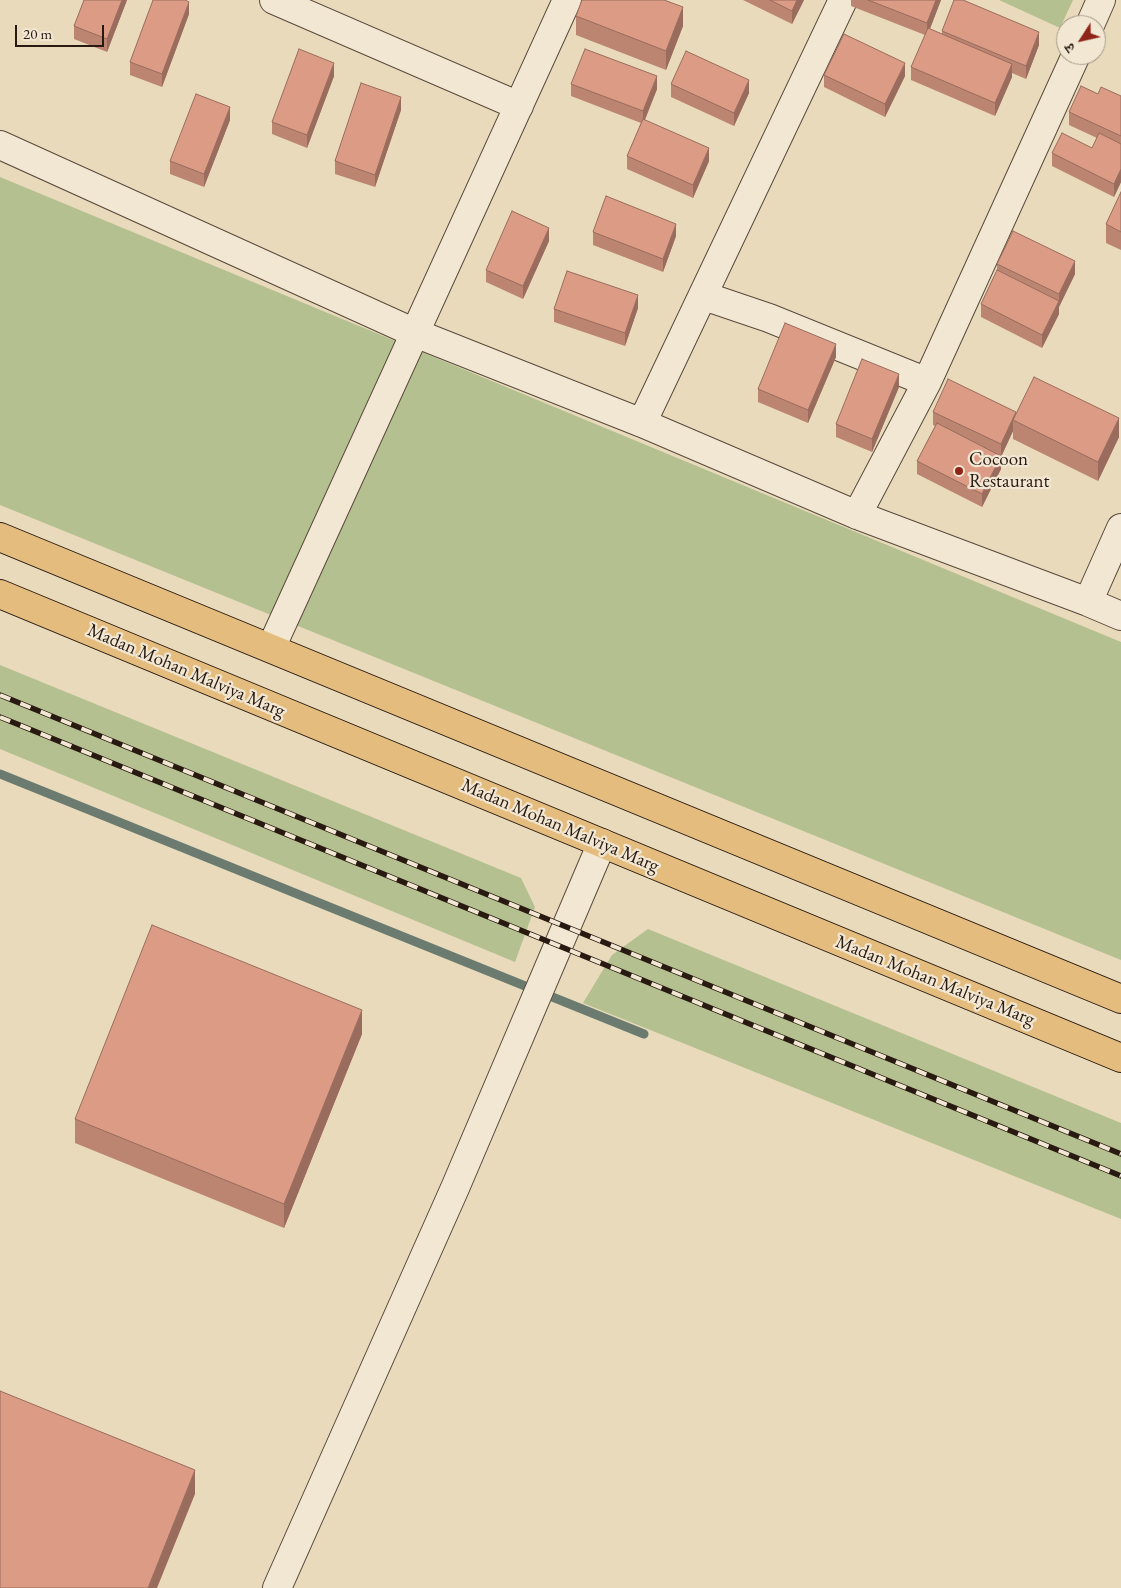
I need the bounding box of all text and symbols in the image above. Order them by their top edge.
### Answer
scale bar [18,15,106,47]
north arrow [1056,15,1106,65]
text: 20 m [23,24,52,43]
text: उ [1060,40,1079,56]
place label: Cocoon Restaurant [969,449,1050,493]
marker: Cocoon Restaurant [953,465,965,477]
street label: Madan Mohan Malviya Marg [84,619,288,723]
street label: Madan Mohan Malviya Marg [458,774,662,878]
street label: Madan Mohan Malviya Marg [832,931,1038,1031]

